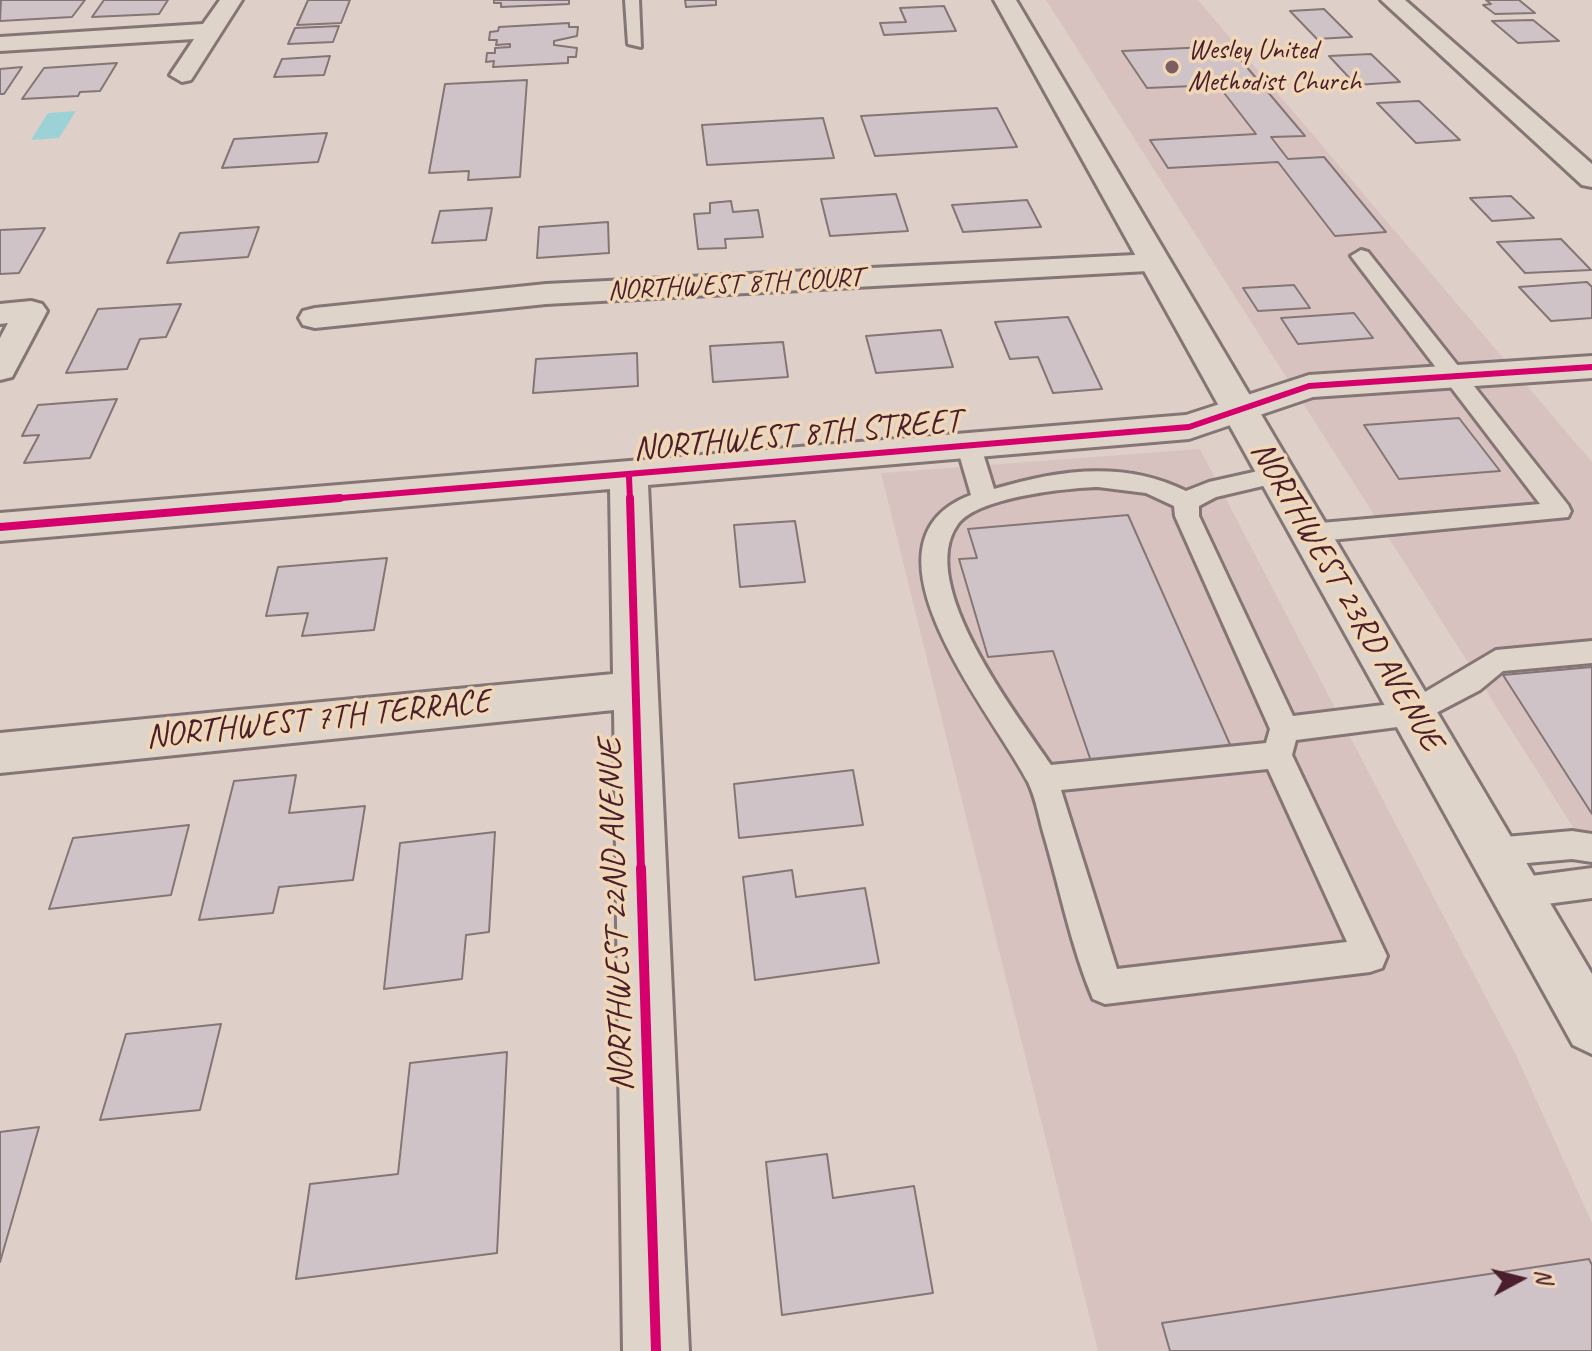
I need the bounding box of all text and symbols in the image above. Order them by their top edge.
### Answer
place label: Wesley United Methodist Church [1188,34,1361,100]
marker: Wesley United Methodist Church [1163,58,1181,76]
street label: NORTHWEST 8TH COURT [607,262,863,308]
street label: NORTHWEST 8TH STREET [631,401,963,471]
street label: NORTHWEST 23RD AVENUE [1241,434,1451,758]
street label: NORTHWEST 7TH TERRACE [144,682,492,758]
street label: NORTHWEST 22ND AVENUE [590,738,644,1092]
north arrow [1480,1239,1560,1319]
text: N [1529,1268,1559,1285]

